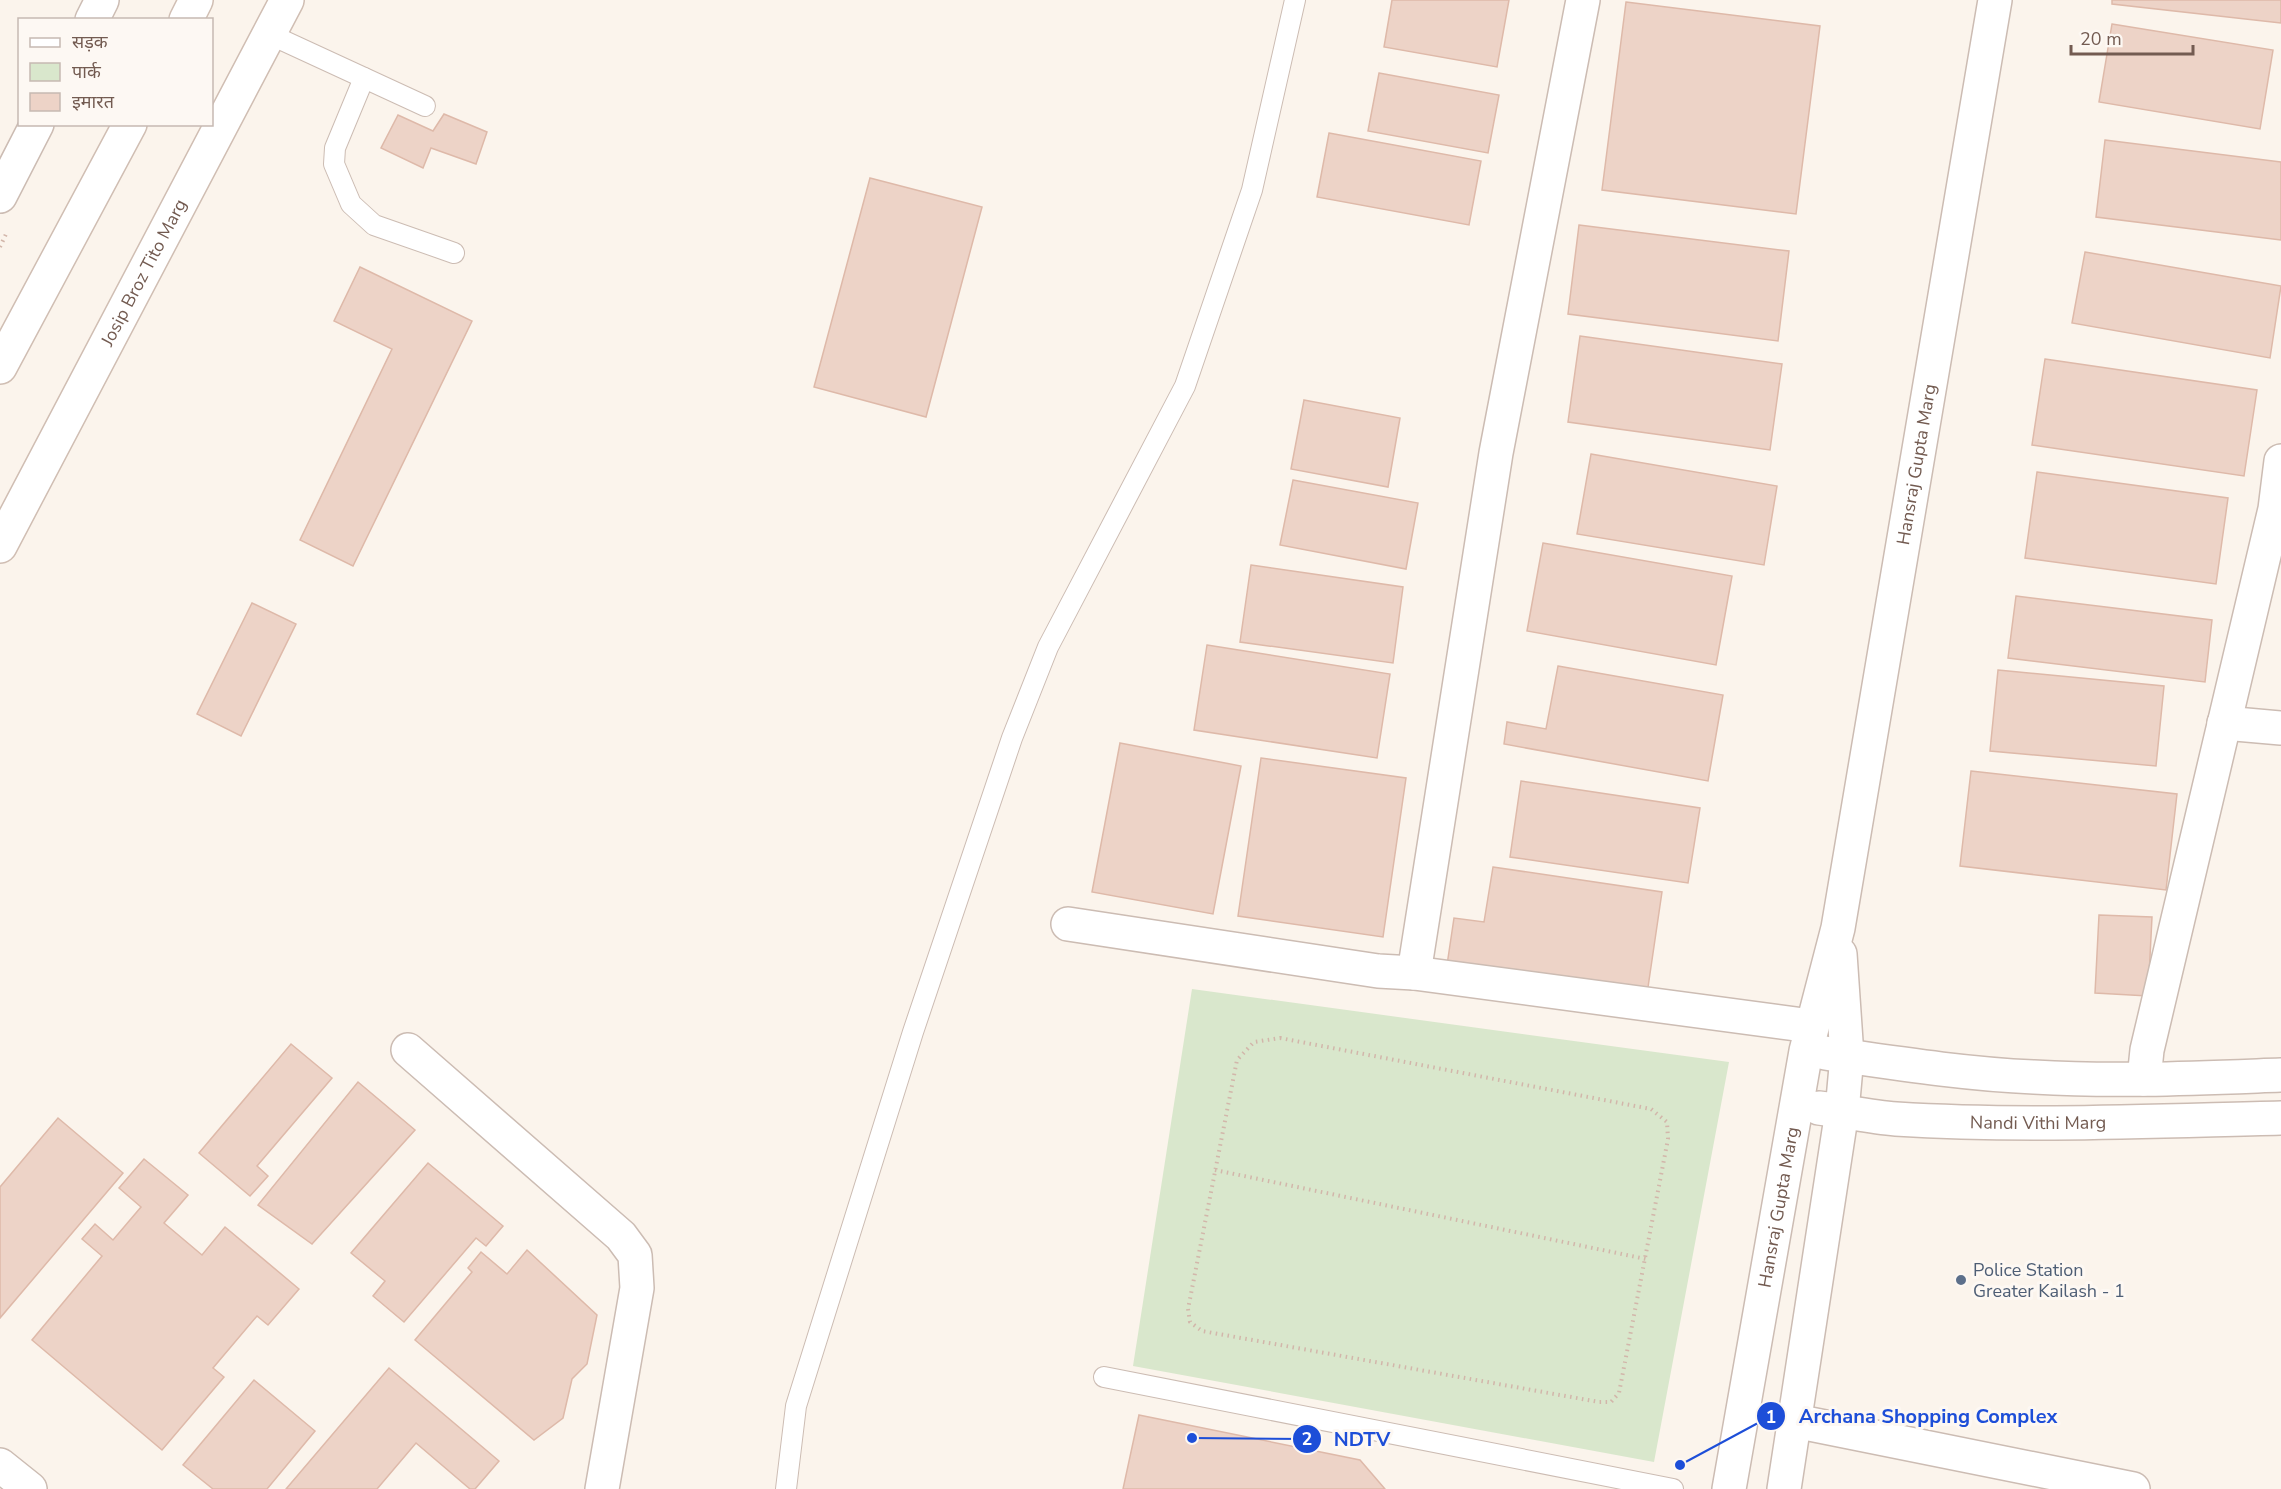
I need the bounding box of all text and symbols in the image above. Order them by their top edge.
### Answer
legend [18,18,213,126]
scale bar [2071,18,2192,56]
text: 20 m [2080,27,2122,51]
text: सड़क [72,30,109,54]
text: पार्क [72,60,102,84]
text: इमारत [72,90,115,114]
street label: Josip Broz Tito Marg [95,195,192,351]
street label: Hansraj Gupta Marg [1891,382,1942,547]
street label: Nandi Vithi Marg [1970,1110,2106,1135]
street label: Hansraj Gupta Marg [1753,1125,1804,1290]
place label: Police Station Greater Kailash - 1 [1973,1258,2125,1303]
marker: Police Station Greater Kailash - 1 [1954,1273,1968,1287]
callout: Archana Shopping Complex [1756,1397,2069,1435]
text: Archana Shopping Complex [1799,1403,2058,1430]
text: 1 [1766,1405,1776,1429]
callout: NDTV [1292,1420,1402,1458]
text: NDTV [1334,1426,1391,1453]
text: 2 [1302,1427,1312,1451]

